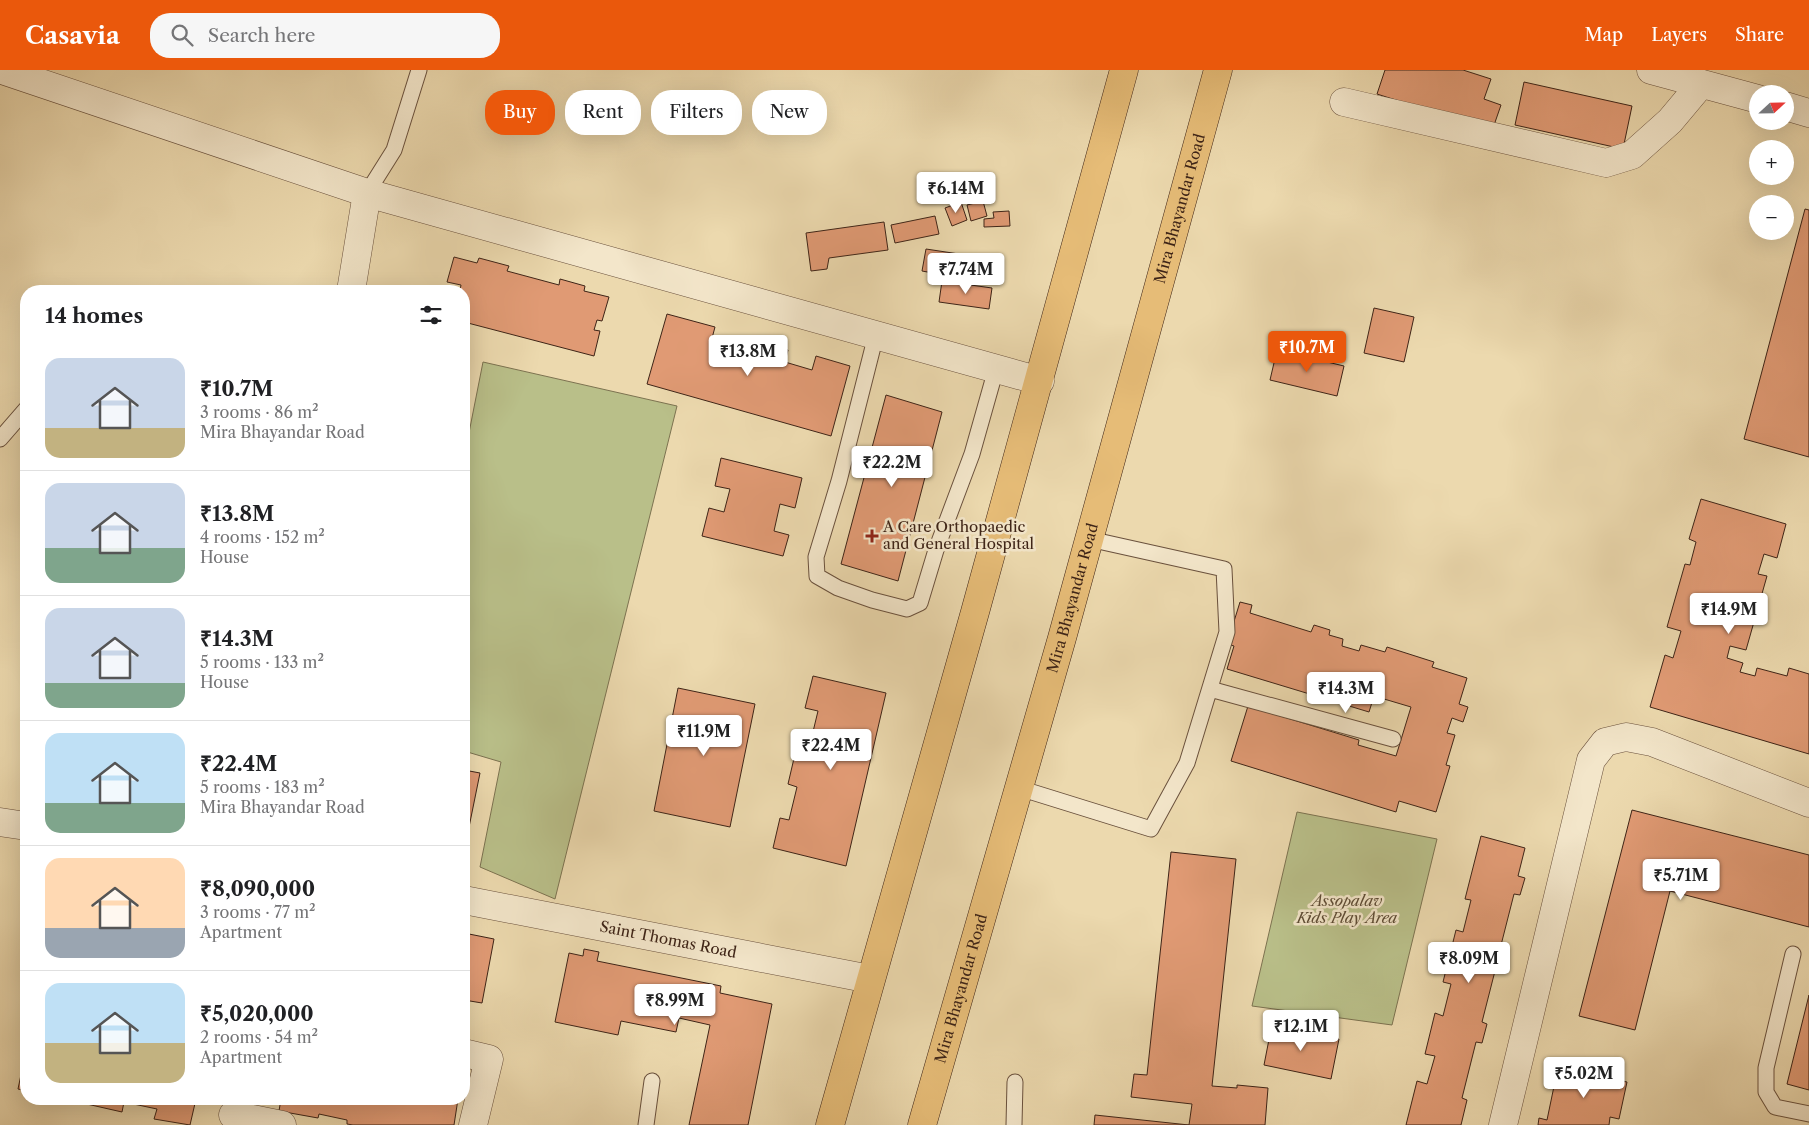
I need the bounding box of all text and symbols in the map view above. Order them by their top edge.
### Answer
search box [150,13,500,58]
text: Casavia [25,21,120,50]
icon: search [168,21,196,49]
text: Search here [208,24,315,47]
text: Map [1585,24,1623,46]
text: Layers [1651,24,1707,46]
text: Share [1735,24,1784,46]
north arrow [1749,85,1794,130]
map controls [1749,85,1794,240]
chip: Buy [485,90,555,135]
chip: Rent [565,90,641,135]
chip: Filters [651,90,742,135]
chip: New [752,90,827,135]
street label: Mira Bhayandar Road [1150,131,1209,286]
button: + [1749,140,1794,185]
pin: ₹6.14M [915,172,997,214]
text: ₹6.14M [928,178,984,198]
button: − [1749,195,1794,240]
pin: ₹7.74M [925,252,1007,295]
text: ₹7.74M [938,259,994,279]
icon: filters [417,301,445,329]
text: 14 homes [45,303,143,328]
pin: ₹10.7M [1266,330,1348,373]
pin: ₹13.8M [707,334,789,377]
text: ₹10.7M [1279,337,1335,357]
text: ₹13.8M [720,341,776,361]
text: ₹10.7M [200,376,273,401]
icon: home [85,378,145,438]
text: 3 rooms · 86 m² [200,402,319,422]
text: Mira Bhayandar Road [200,422,365,442]
pin: ₹22.2M [851,446,933,488]
text: ₹22.2M [863,452,921,472]
text: ₹13.8M [200,501,274,526]
icon: home [85,503,145,563]
place label: A Care Orthopaedic and General Hospital [882,517,1035,553]
street label: Mira Bhayandar Road [1042,521,1102,675]
text: 4 rooms · 152 m² [200,527,325,547]
marker: A Care Orthopaedic and General Hospital [865,529,879,543]
text: House [200,547,249,567]
pin: ₹14.9M [1688,592,1770,635]
text: ₹14.9M [1701,599,1757,619]
text: ₹14.3M [200,626,274,651]
icon: home [85,628,145,688]
text: 5 rooms · 133 m² [200,652,324,672]
text: House [200,672,249,692]
pin: ₹14.3M [1305,672,1387,714]
text: ₹14.3M [1318,678,1374,698]
pin: ₹11.9M [663,714,745,757]
text: ₹11.9M [677,721,731,741]
pin: ₹22.4M [790,728,872,771]
text: ₹22.4M [802,735,860,755]
text: ₹22.4M [200,751,277,776]
icon: home [85,753,145,813]
text: 5 rooms · 183 m² [200,777,325,797]
text: Mira Bhayandar Road [200,797,365,817]
pin: ₹5.71M [1640,858,1722,901]
text: ₹5.71M [1654,865,1708,885]
text: ₹8,090,000 [200,876,315,901]
icon: home [85,878,145,938]
park label: Assopalav Kids Play Area [1296,891,1397,927]
text: 3 rooms · 77 m² [200,902,316,922]
street label: Mira Bhayandar Road [930,912,991,1065]
street label: Saint Thomas Road [598,917,738,962]
text: Apartment [200,922,282,942]
pin: ₹8.09M [1428,942,1510,984]
text: ₹8.09M [1439,948,1499,968]
pin: ₹8.99M [634,984,716,1026]
text: ₹8.99M [645,990,705,1010]
text: ₹5,020,000 [200,1001,314,1026]
icon: home [85,1003,145,1063]
pin: ₹12.1M [1260,1010,1342,1052]
text: ₹12.1M [1274,1016,1328,1036]
text: 2 rooms · 54 m² [200,1027,318,1047]
text: Apartment [200,1047,282,1067]
pin: ₹5.02M [1543,1056,1625,1099]
text: ₹5.02M [1555,1063,1613,1083]

